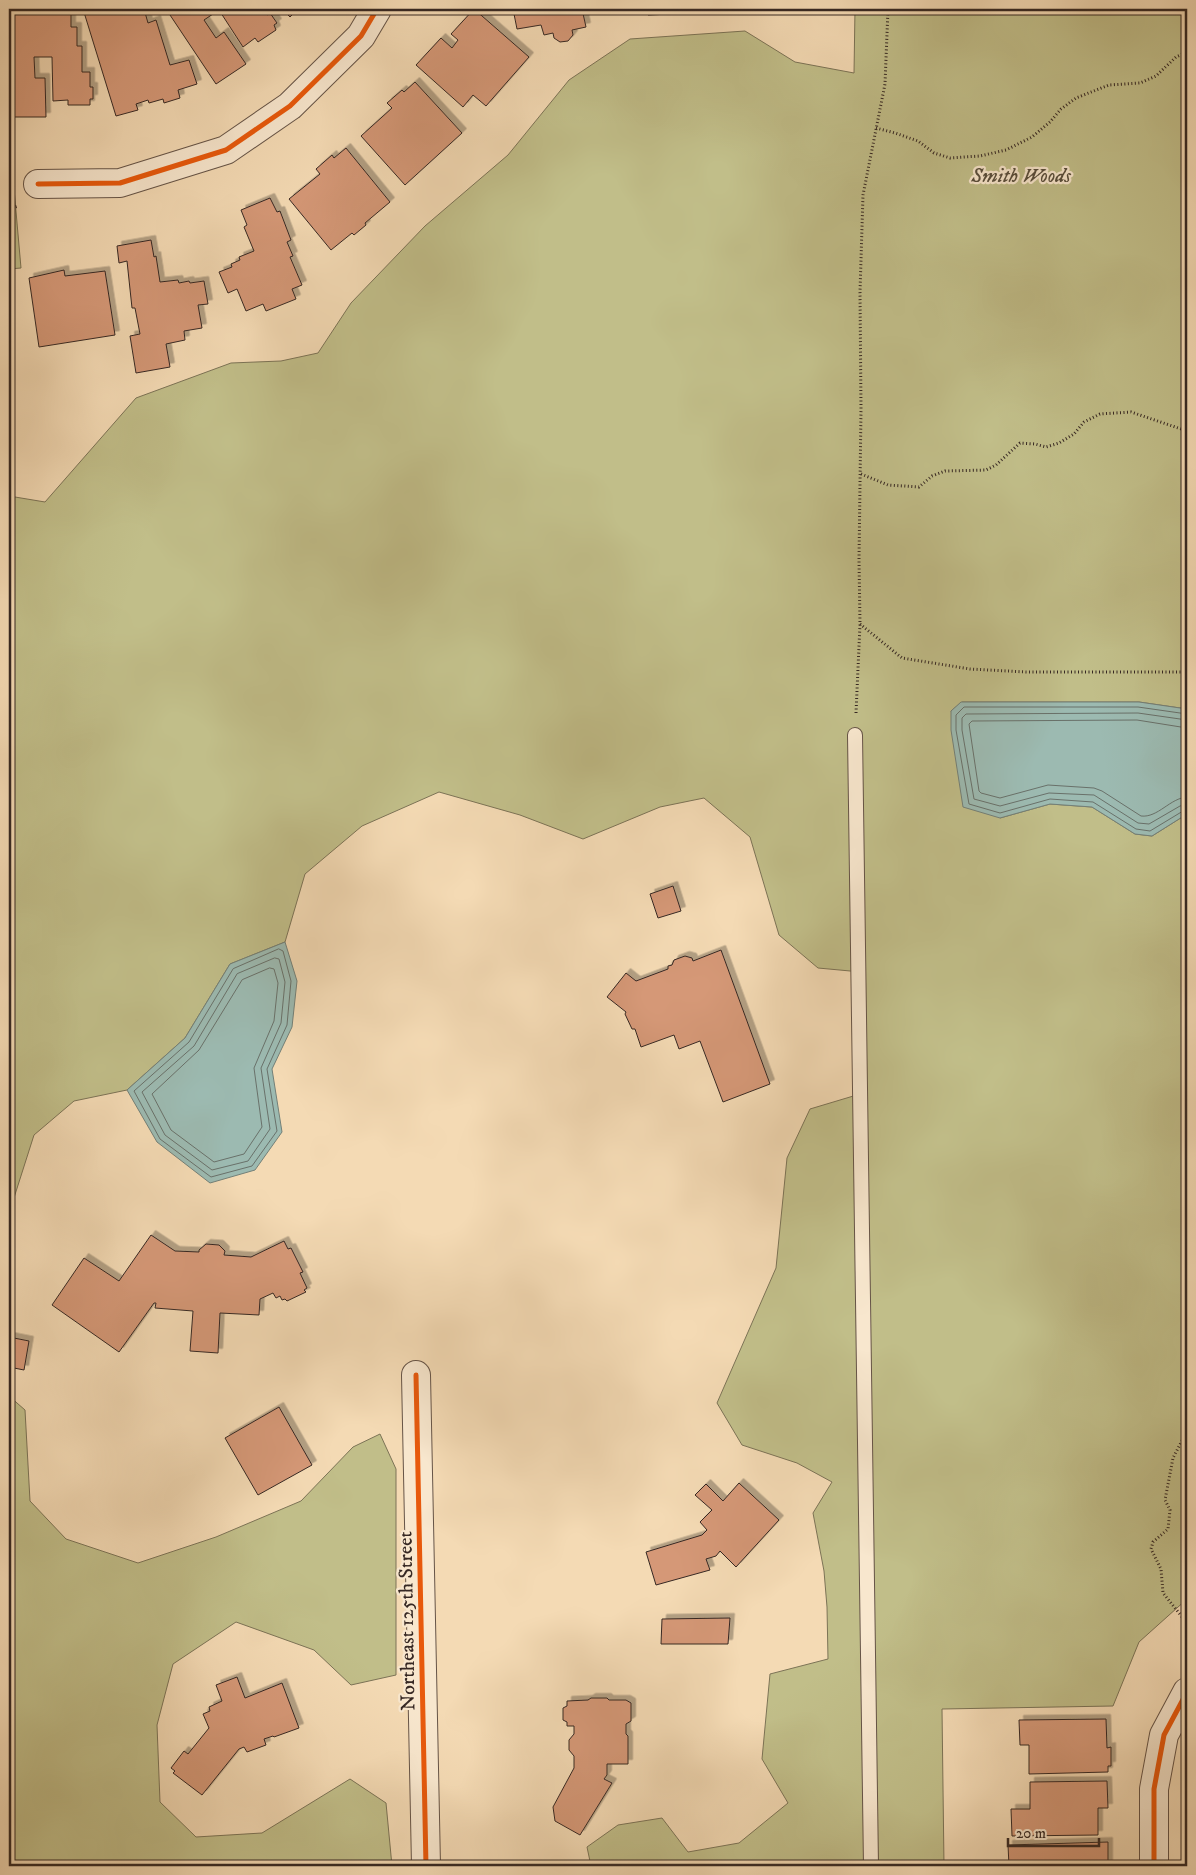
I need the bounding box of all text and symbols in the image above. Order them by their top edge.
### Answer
park label: Smith Woods [970,164,1072,189]
street label: Northeast 125th Street [393,1531,422,1711]
scale bar [1008,1815,1100,1847]
text: 20 m [1016,1824,1046,1843]

